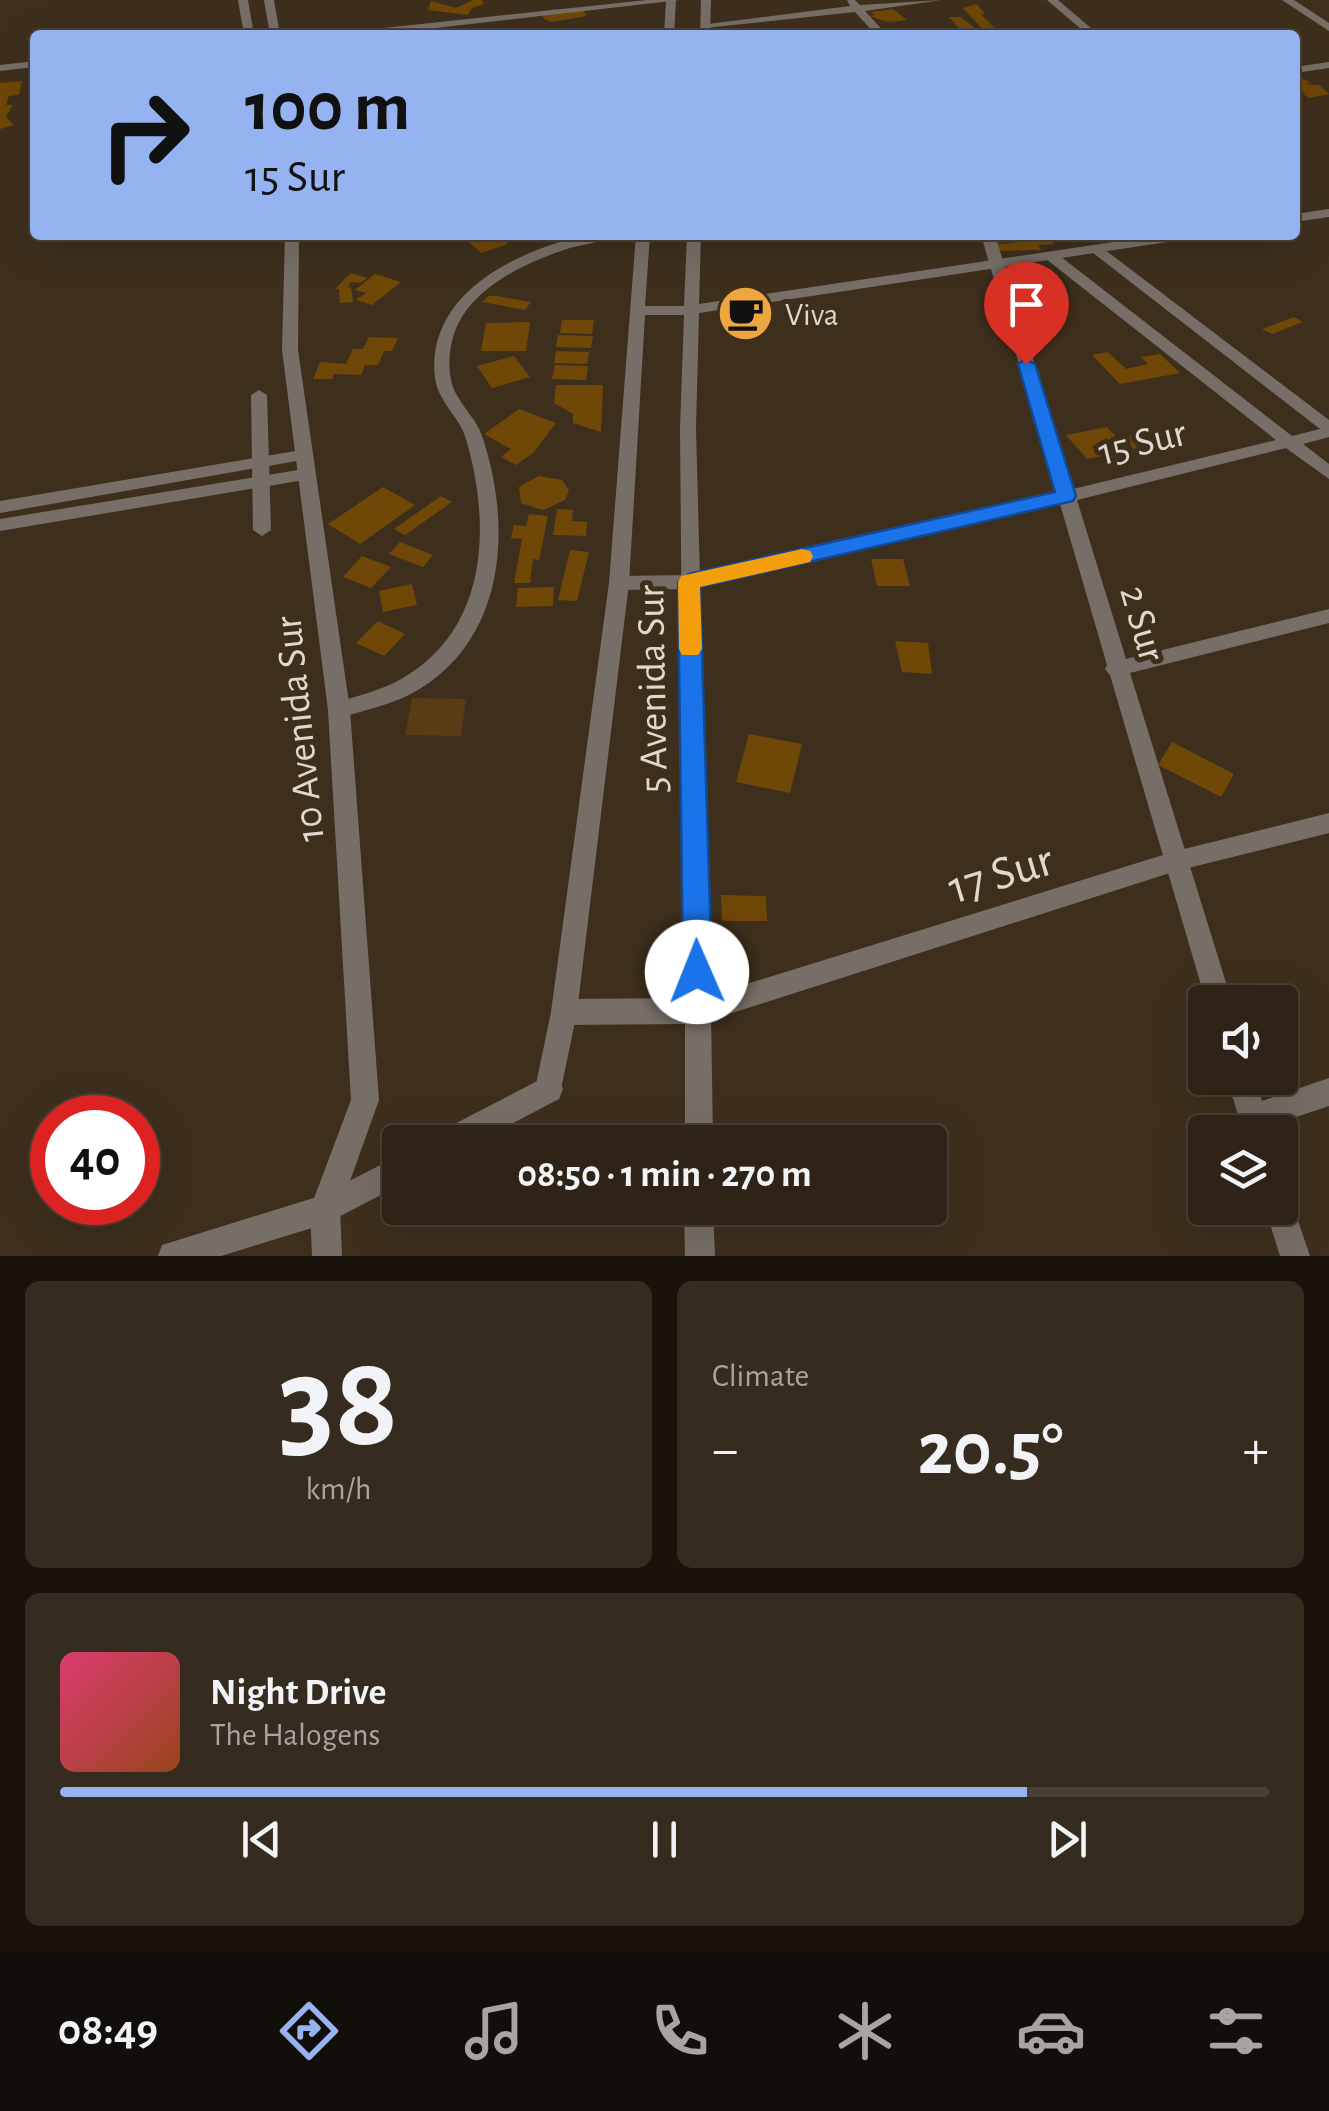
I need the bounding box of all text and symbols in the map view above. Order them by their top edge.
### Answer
icon: right [80,70,210,200]
text: 100 m [245,73,410,143]
text: 15 Sur [245,155,345,200]
pin [984,262,1069,365]
icon: arrive [999,277,1054,332]
cafe icon: Viva [716,284,776,344]
place label: Viva [785,299,839,331]
street label: 15 Sur [1095,413,1191,473]
street label: 2 Sur [1112,581,1172,666]
street label: 5 Avenida Sur [631,584,675,794]
street label: 10 Avenida Sur [268,614,332,844]
street label: 17 Sur [943,836,1059,913]
position arrow [645,920,749,1024]
map controls [1188,985,1298,1225]
button: sound [1188,985,1298,1095]
speed limit sign: 40 [30,1095,160,1225]
button: layers [1188,1115,1298,1225]
text: 08:50 · 1 min · 270 m [517,1156,812,1194]
text: 38 [278,1340,399,1470]
text: Climate [712,1360,809,1392]
text: 20.5° [918,1413,1063,1488]
text: − [712,1423,738,1478]
text: + [1243,1423,1269,1478]
text: km/h [305,1473,372,1505]
text: Night Drive [210,1674,386,1712]
text: The Halogens [210,1719,380,1751]
icon: previous [234,1812,289,1867]
icon: pause [637,1812,692,1867]
icon: next [1040,1812,1095,1867]
icon: directions [274,1996,344,2066]
icon: music [459,1996,529,2066]
icon: phone [645,1996,715,2066]
icon: climate [830,1996,900,2066]
icon: car [1016,1996,1086,2066]
icon: filters [1201,1996,1271,2066]
text: 08:49 [58,2008,158,2053]

